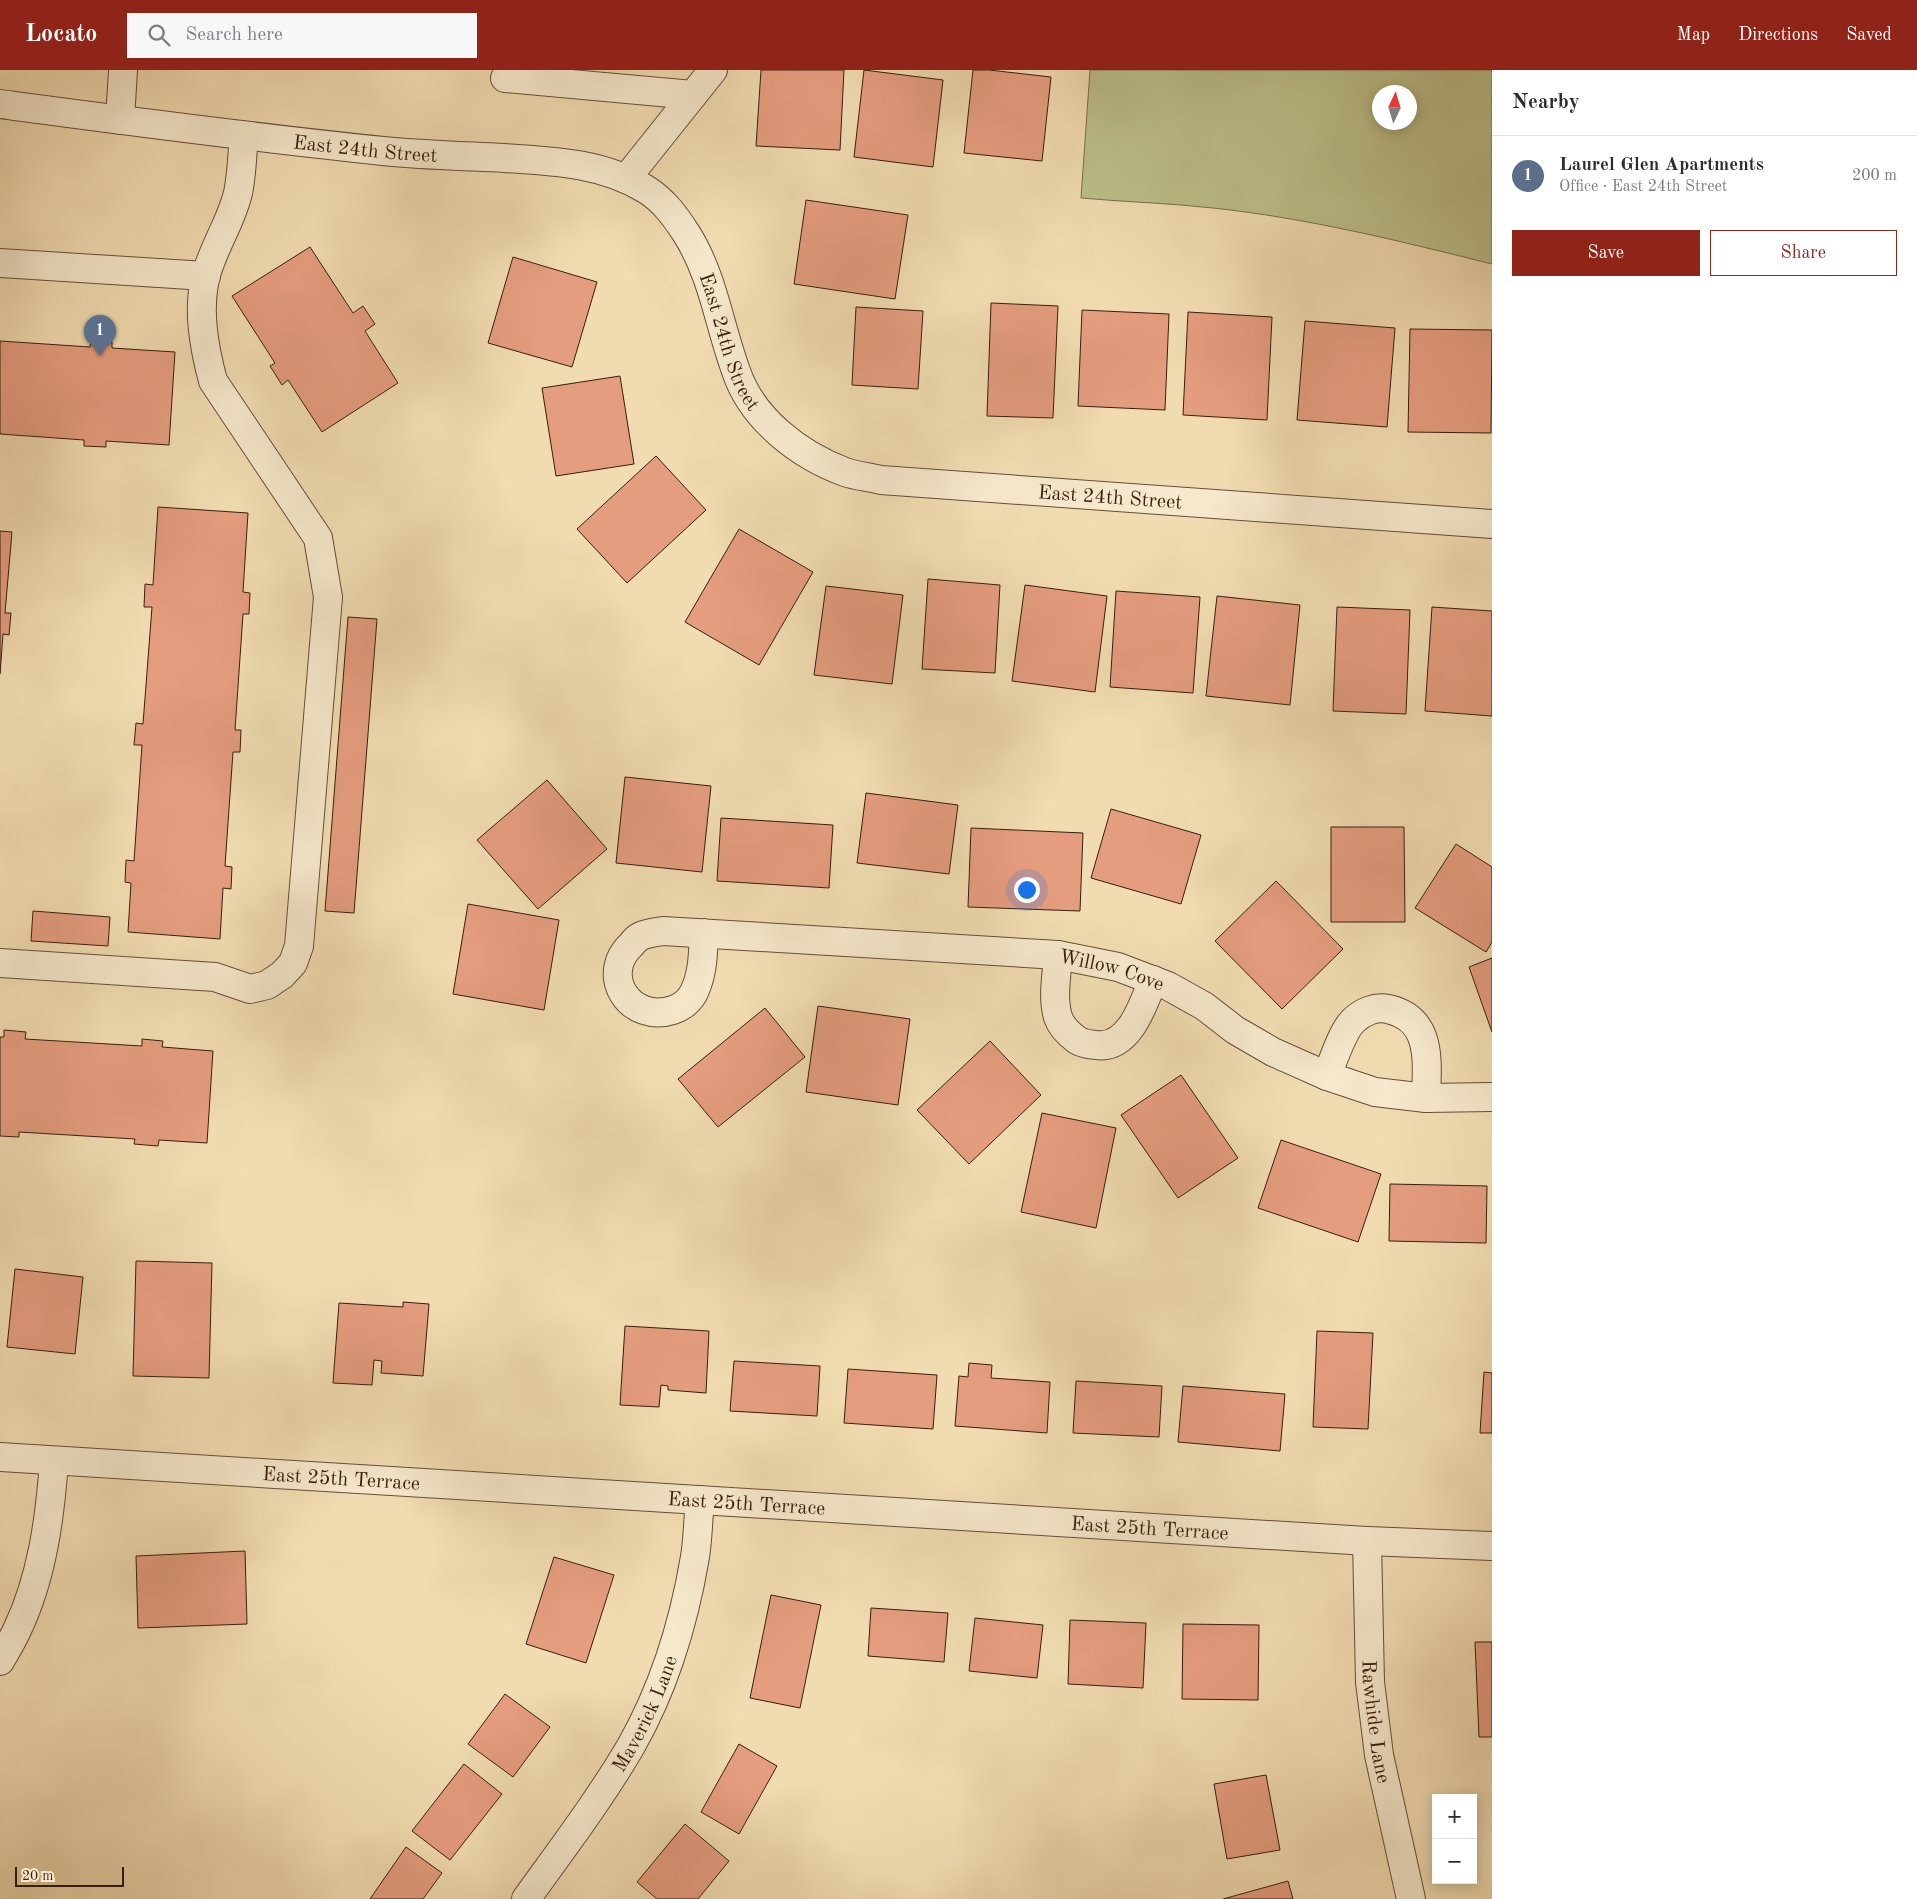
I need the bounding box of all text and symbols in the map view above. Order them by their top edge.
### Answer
search box [127,13,477,58]
icon: search [145,21,173,49]
text: Locato [25,23,97,47]
text: Search here [185,26,283,45]
text: Map [1677,26,1710,44]
text: Directions [1738,26,1818,44]
text: Saved [1846,26,1892,44]
north arrow [1372,85,1417,130]
text: Nearby [1512,92,1580,113]
street label: East 24th Street [292,133,438,167]
text: Laurel Glen Apartments [1559,156,1764,175]
text: 1 [1523,168,1533,184]
text: 200 m [1852,168,1897,184]
text: Office · East 24th Street [1559,179,1727,195]
button: Save [1512,230,1700,276]
button: Share [1710,230,1897,276]
street label: East 24th Street [694,271,762,415]
pin: 1 [84,315,116,356]
street label: East 24th Street [1037,483,1183,514]
your location [1014,877,1040,903]
street label: Willow Cove [1057,947,1167,996]
street label: East 25th Terrace [262,1465,421,1495]
street label: East 25th Terrace [667,1490,826,1520]
street label: East 25th Terrace [1070,1515,1229,1544]
street label: Maverick Lane [610,1653,682,1776]
street label: Rawhide Lane [1358,1660,1393,1785]
map controls [1432,1794,1477,1884]
button: + [1432,1794,1477,1839]
button: − [1432,1839,1477,1884]
scale bar [15,1864,124,1887]
text: 20 m [22,1869,53,1883]

